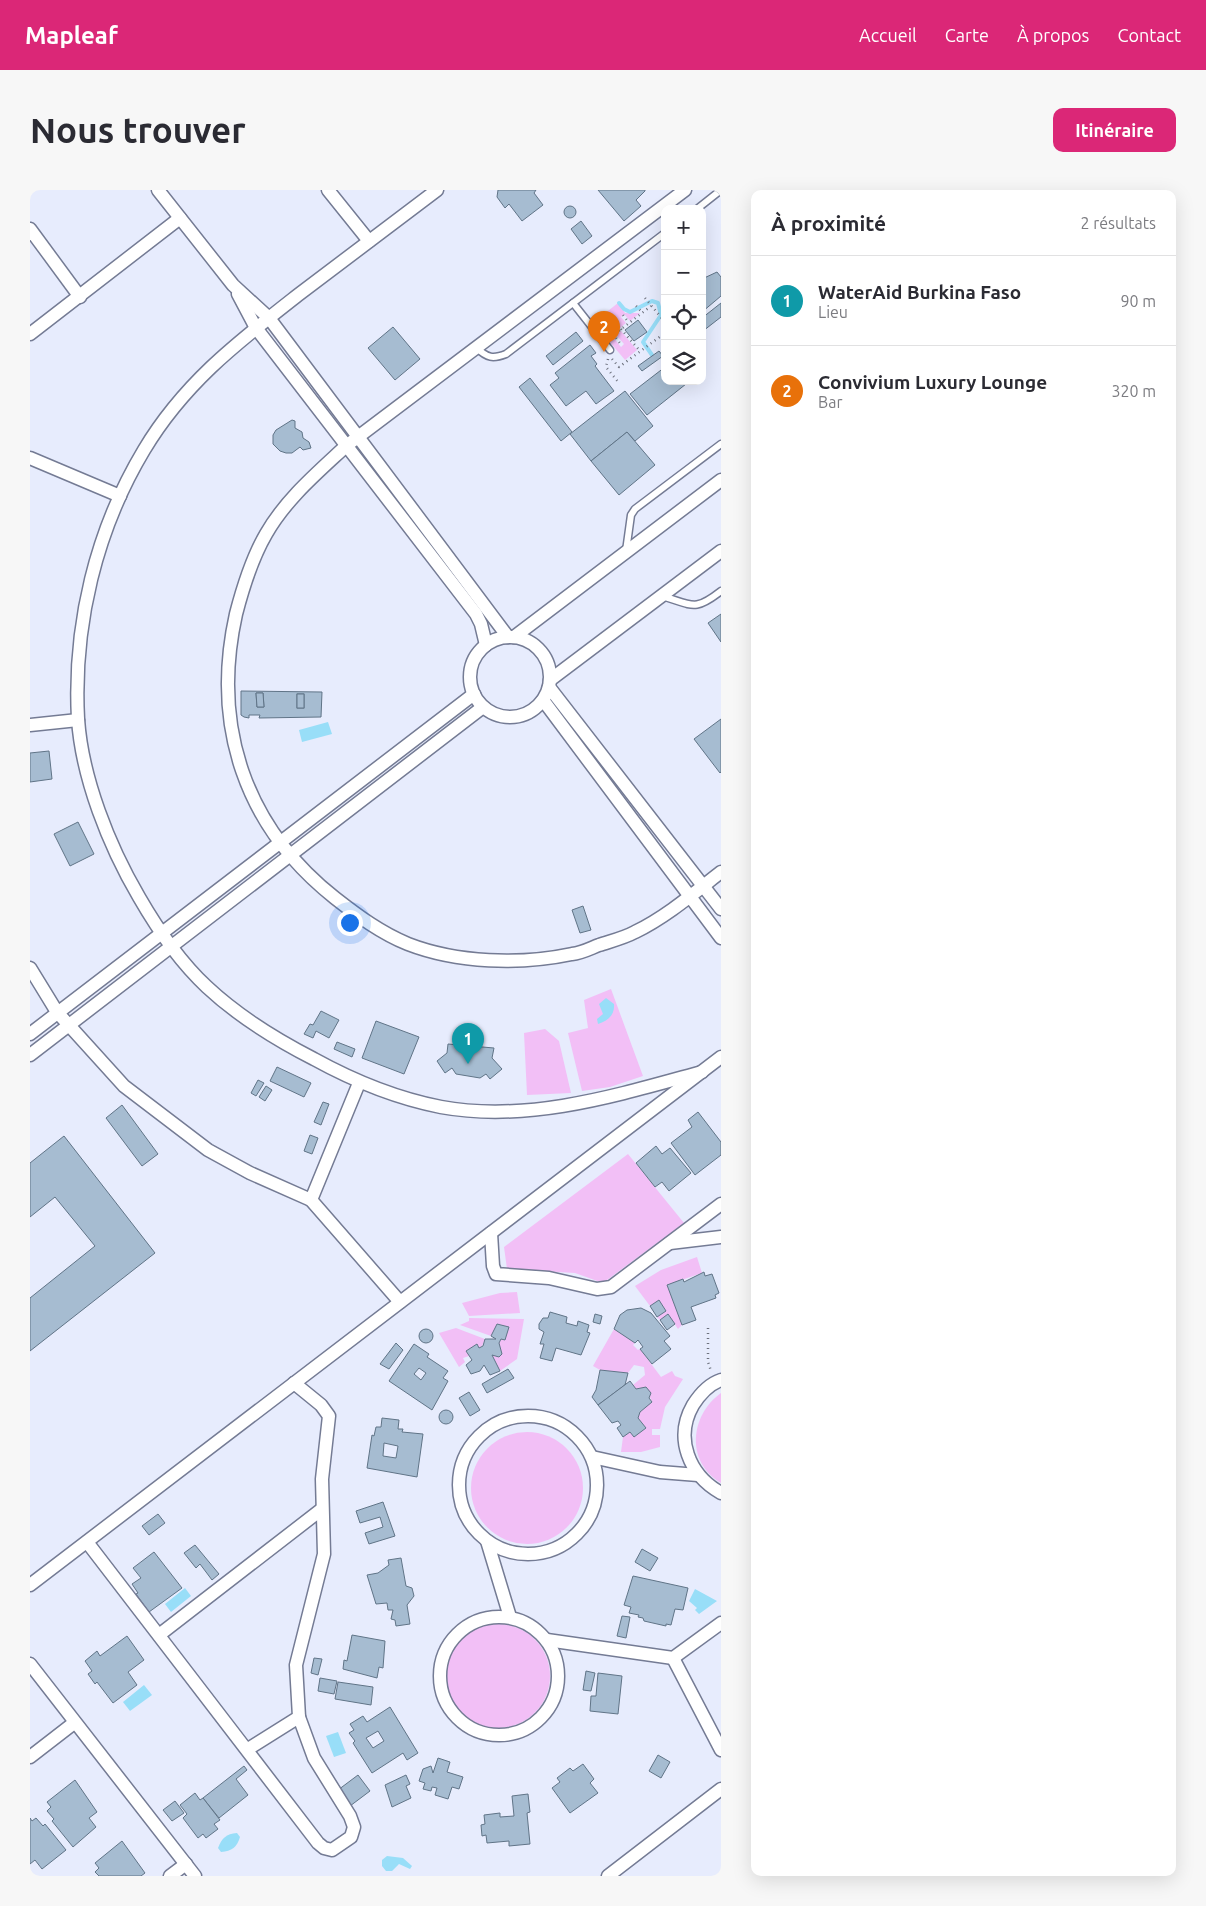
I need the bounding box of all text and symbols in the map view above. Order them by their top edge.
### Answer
text: Mapleaf [25,22,118,49]
text: Accueil [859,25,917,45]
text: Carte [945,25,989,45]
text: À propos [1017,25,1089,45]
text: Contact [1117,25,1181,45]
button: Itinéraire [1053,108,1176,152]
text: Nous trouver [30,110,246,150]
map controls [661,205,706,385]
button: + [661,205,706,250]
text: À proximité [771,211,886,235]
text: 2 résultats [1080,214,1156,232]
button: − [661,250,706,295]
text: WaterAid Burkina Faso [818,281,1021,303]
text: 1 [782,292,792,310]
text: 90 m [1120,292,1156,310]
button: locate [661,295,706,340]
text: Lieu [818,303,848,321]
pin: 2 [588,311,620,352]
button: layers [661,340,706,385]
text: Convivium Luxury Lounge [818,371,1047,393]
text: 2 [782,382,792,400]
text: 320 m [1111,382,1156,400]
text: Bar [818,393,842,411]
your location [337,910,363,936]
pin: 1 [452,1023,484,1064]

